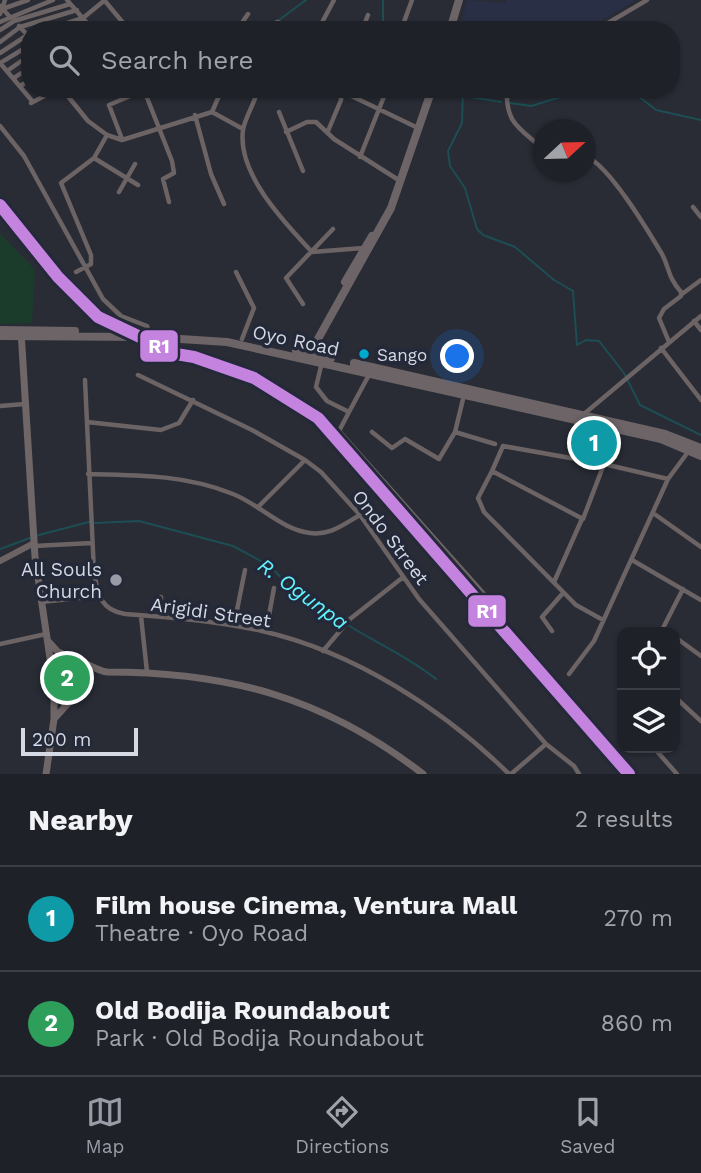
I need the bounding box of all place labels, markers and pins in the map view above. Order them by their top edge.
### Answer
place label: Sango [377,345,427,365]
marker: Sango [357,347,371,361]
pin: 1 [571,417,617,469]
place label: All Souls Church [21,558,102,603]
marker: All Souls Church [108,572,124,588]
pin: 2 [44,652,90,704]

